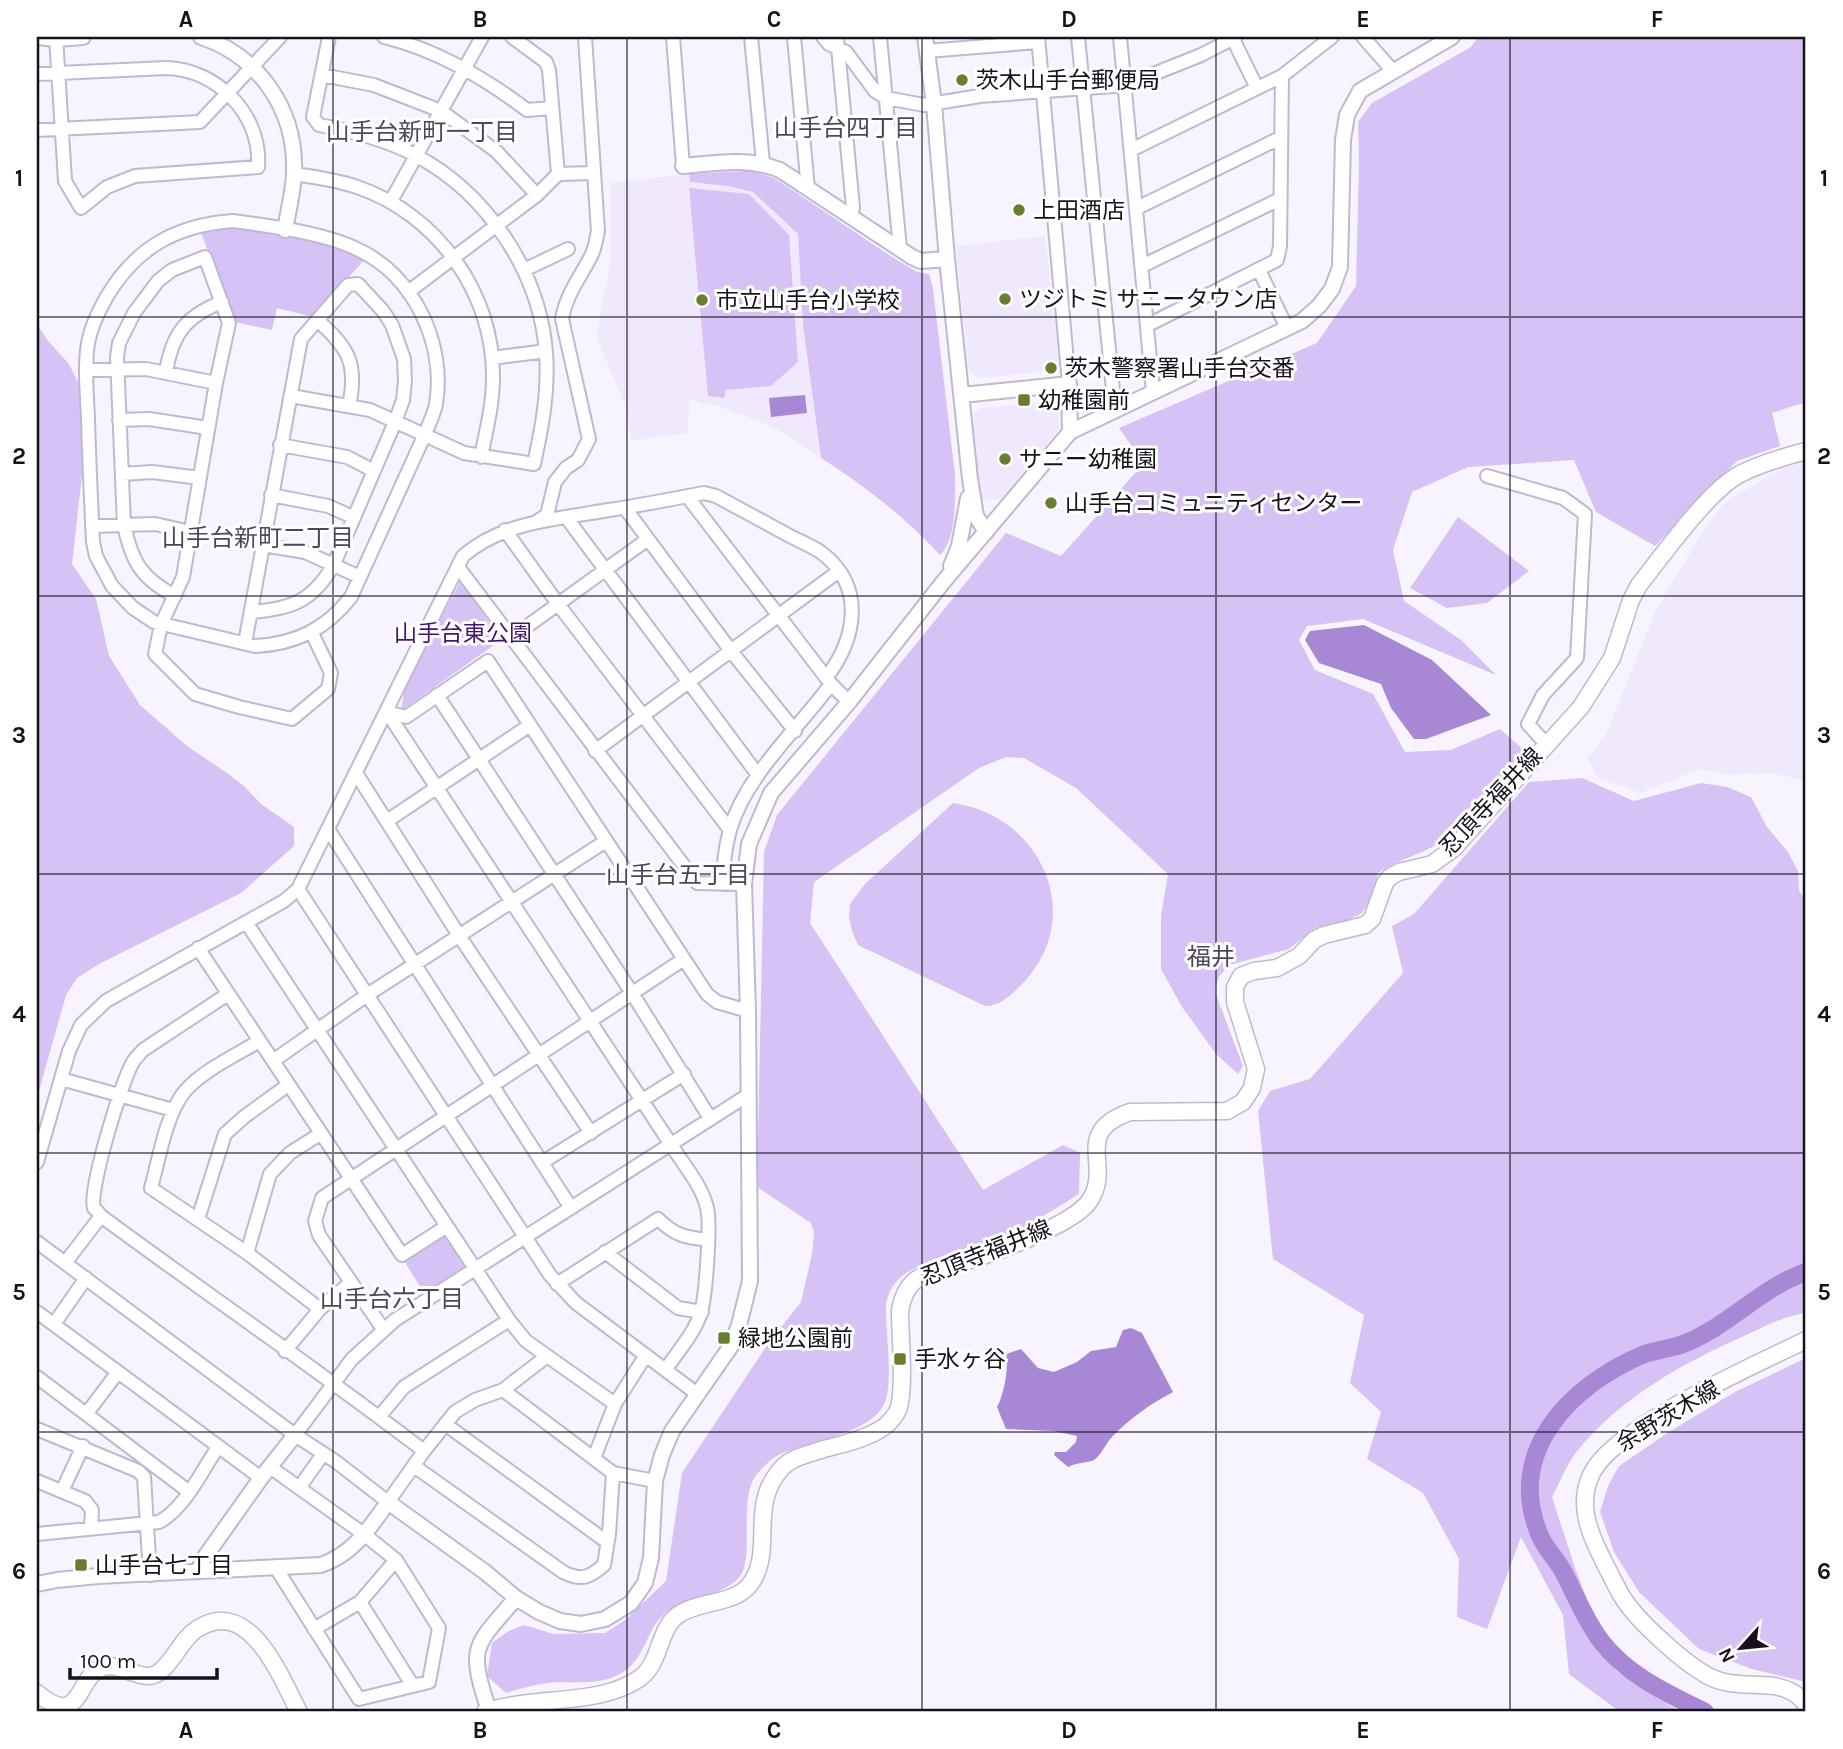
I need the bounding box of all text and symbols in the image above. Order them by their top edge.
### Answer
text: A [179,6,193,33]
text: B [473,6,487,33]
text: C [767,6,781,33]
text: D [1061,6,1077,33]
text: E [1356,6,1370,33]
text: F [1651,6,1663,33]
place label: 茨木山手台郵便局 [976,67,1160,94]
marker: 茨木山手台郵便局 [954,72,970,88]
district label: 山手台四丁目 [774,114,918,142]
district label: 山手台新町一丁目 [326,118,518,146]
text: 1 [15,165,23,192]
text: 1 [1820,165,1828,192]
place label: 上田酒店 [1033,197,1125,224]
marker: 上田酒店 [1011,202,1027,218]
place label: ツジトミ サニータウン店 [1019,286,1277,313]
place label: 市立山手台小学校 [716,287,900,314]
marker: ツジトミ サニータウン店 [997,291,1013,307]
marker: 市立山手台小学校 [694,292,710,308]
place label: 茨木警察署山手台交番 [1065,355,1295,382]
marker: 茨木警察署山手台交番 [1043,360,1059,376]
place label: 幼稚園前 [1038,387,1130,414]
marker: 幼稚園前 [1016,392,1032,408]
text: 2 [12,443,26,470]
text: 2 [1817,443,1831,470]
place label: サニー幼稚園 [1019,446,1157,473]
marker: サニー幼稚園 [997,451,1013,467]
place label: 山手台コミュニティセンター [1065,490,1363,517]
marker: 山手台コミュニティセンター [1043,495,1059,511]
district label: 山手台新町二丁目 [162,524,354,552]
park label: 山手台東公園 [394,620,532,647]
text: 3 [12,722,26,749]
text: 3 [1817,722,1831,749]
street label: 忍頂寺福井線 [1434,742,1548,862]
district label: 山手台五丁目 [606,861,750,889]
district label: 福井 [1187,943,1235,971]
text: 4 [12,1001,26,1028]
text: 4 [1817,1001,1831,1028]
street label: 忍頂寺福井線 [917,1215,1055,1291]
text: 5 [12,1279,26,1306]
text: 5 [1817,1279,1831,1306]
district label: 山手台六丁目 [320,1285,464,1313]
place label: 緑地公園前 [738,1325,853,1352]
marker: 緑地公園前 [716,1330,732,1346]
place label: 手水ヶ谷 [914,1346,1006,1373]
marker: 手水ヶ谷 [892,1351,908,1367]
street label: 余野茨木線 [1612,1375,1724,1457]
place label: 山手台七丁目 [95,1552,233,1579]
marker: 山手台七丁目 [73,1557,89,1573]
text: 6 [12,1558,26,1585]
text: 6 [1817,1558,1831,1585]
north arrow [1706,1612,1776,1682]
scale bar [70,1637,217,1681]
text: N [1714,1644,1740,1666]
text: 100 m [80,1649,137,1673]
text: A [179,1717,193,1744]
text: B [473,1717,487,1744]
text: C [767,1717,781,1744]
text: D [1061,1717,1077,1744]
text: E [1356,1717,1370,1744]
text: F [1651,1717,1663,1744]

